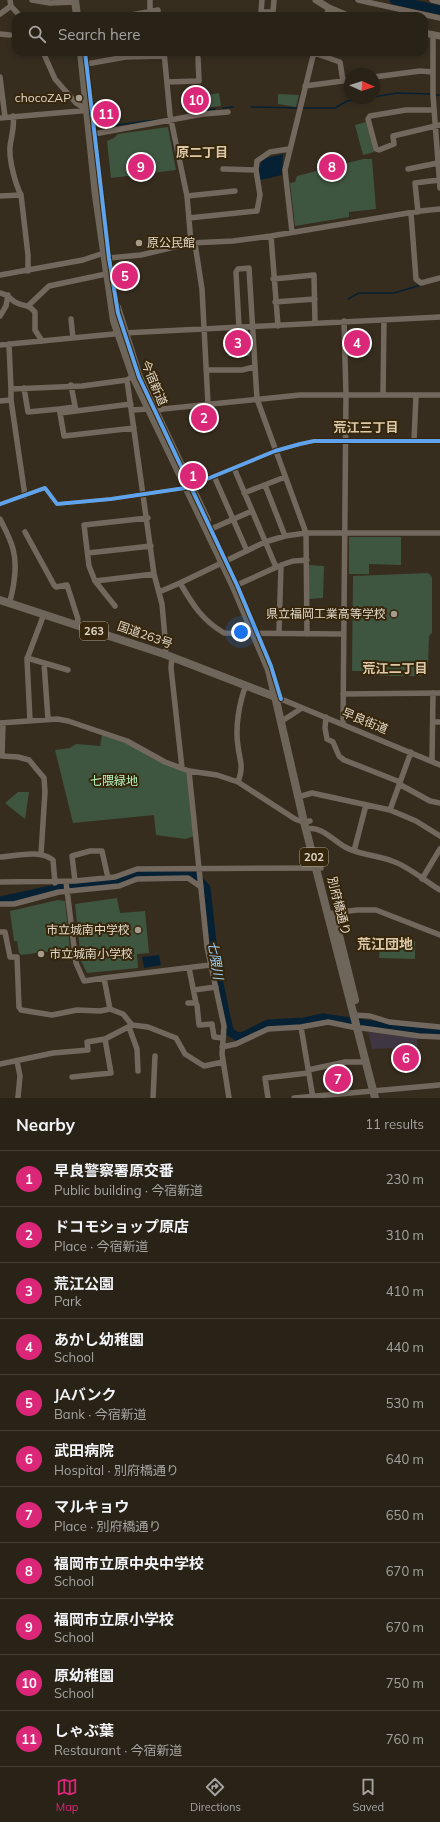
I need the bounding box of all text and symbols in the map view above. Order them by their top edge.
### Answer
search box [12,12,428,56]
icon: search [26,23,48,45]
text: Search here [58,25,140,44]
north arrow [344,68,380,104]
pin: 10 [183,85,209,115]
place label: chocoZAP [15,90,71,105]
marker: chocoZAP [74,93,84,103]
pin: 11 [93,99,119,129]
district label: 原二丁目 [176,144,228,160]
pin: 9 [128,152,154,182]
pin: 8 [319,152,345,182]
place label: 原公民館 [147,235,195,250]
marker: 原公民館 [134,238,144,248]
pin: 5 [112,261,138,291]
pin: 3 [225,328,251,358]
pin: 4 [344,328,370,358]
street label: 今宿新道 [138,358,171,408]
pin: 2 [191,403,217,433]
district label: 荒江三丁目 [333,419,399,435]
pin: 1 [180,461,206,491]
place label: 県立福岡工業高等学校 [266,606,386,621]
marker: 県立福岡工業高等学校 [389,609,399,619]
street label: 国道263号 [115,618,175,651]
road number: 263 [80,622,108,640]
your location [231,622,251,642]
district label: 荒江二丁目 [362,660,428,676]
street label: 早良街道 [340,705,390,736]
park label: 七隈緑地 [90,773,138,788]
road number: 202 [300,848,328,866]
street label: 別府橋通り [325,875,354,937]
place label: 市立城南中学校 [46,922,130,937]
marker: 市立城南中学校 [133,925,143,935]
district label: 荒江団地 [357,935,413,953]
water label: 七隈川 [205,939,227,982]
place label: 市立城南小学校 [49,946,133,961]
marker: 市立城南小学校 [36,949,46,959]
pin: 6 [393,1043,419,1073]
pin: 7 [325,1064,351,1094]
text: Nearby [16,1114,75,1135]
text: 11 results [365,1116,424,1132]
text: 早良警察署原交番 [54,1161,174,1180]
text: 1 [25,1171,33,1187]
text: 230 m [386,1171,424,1187]
text: Public building · 今宿新道 [54,1182,203,1198]
text: ドコモショップ原店 [54,1217,189,1236]
text: 2 [25,1227,33,1243]
text: 310 m [386,1227,424,1243]
text: Place · 今宿新道 [54,1238,149,1254]
text: 荒江公園 [54,1274,114,1293]
text: 3 [25,1283,33,1299]
text: 410 m [386,1283,424,1299]
text: Park [54,1293,81,1309]
text: あかし幼稚園 [54,1330,144,1349]
text: 4 [25,1339,33,1355]
text: 440 m [386,1339,424,1355]
text: School [54,1349,94,1365]
text: JAバンク [54,1385,116,1404]
text: 5 [25,1395,33,1411]
text: 530 m [386,1395,424,1411]
text: Bank · 今宿新道 [54,1406,147,1422]
text: 武田病院 [54,1441,114,1460]
text: 6 [25,1451,33,1467]
text: 640 m [386,1451,424,1467]
text: Hospital · 別府橋通り [54,1462,179,1478]
text: マルキョウ [54,1497,129,1516]
text: 7 [25,1507,33,1523]
text: 650 m [386,1507,424,1523]
text: Place · 別府橋通り [54,1518,162,1534]
text: 福岡市立原中央中学校 [54,1554,204,1573]
text: 8 [25,1563,33,1579]
text: 670 m [386,1563,424,1579]
text: School [54,1573,94,1589]
text: 福岡市立原小学校 [54,1610,174,1629]
text: 9 [25,1619,33,1635]
text: 670 m [386,1619,424,1635]
text: School [54,1629,94,1645]
text: 原幼稚園 [54,1666,114,1685]
text: 10 [21,1675,37,1691]
text: 750 m [386,1675,424,1691]
text: School [54,1685,94,1701]
text: しゃぶ葉 [54,1721,114,1740]
text: 11 [21,1731,37,1747]
text: 760 m [386,1731,424,1747]
text: Restaurant · 今宿新道 [54,1742,183,1758]
tab: Map [56,1776,78,1814]
tab: Directions [190,1776,241,1814]
tab: Saved [352,1776,384,1814]

